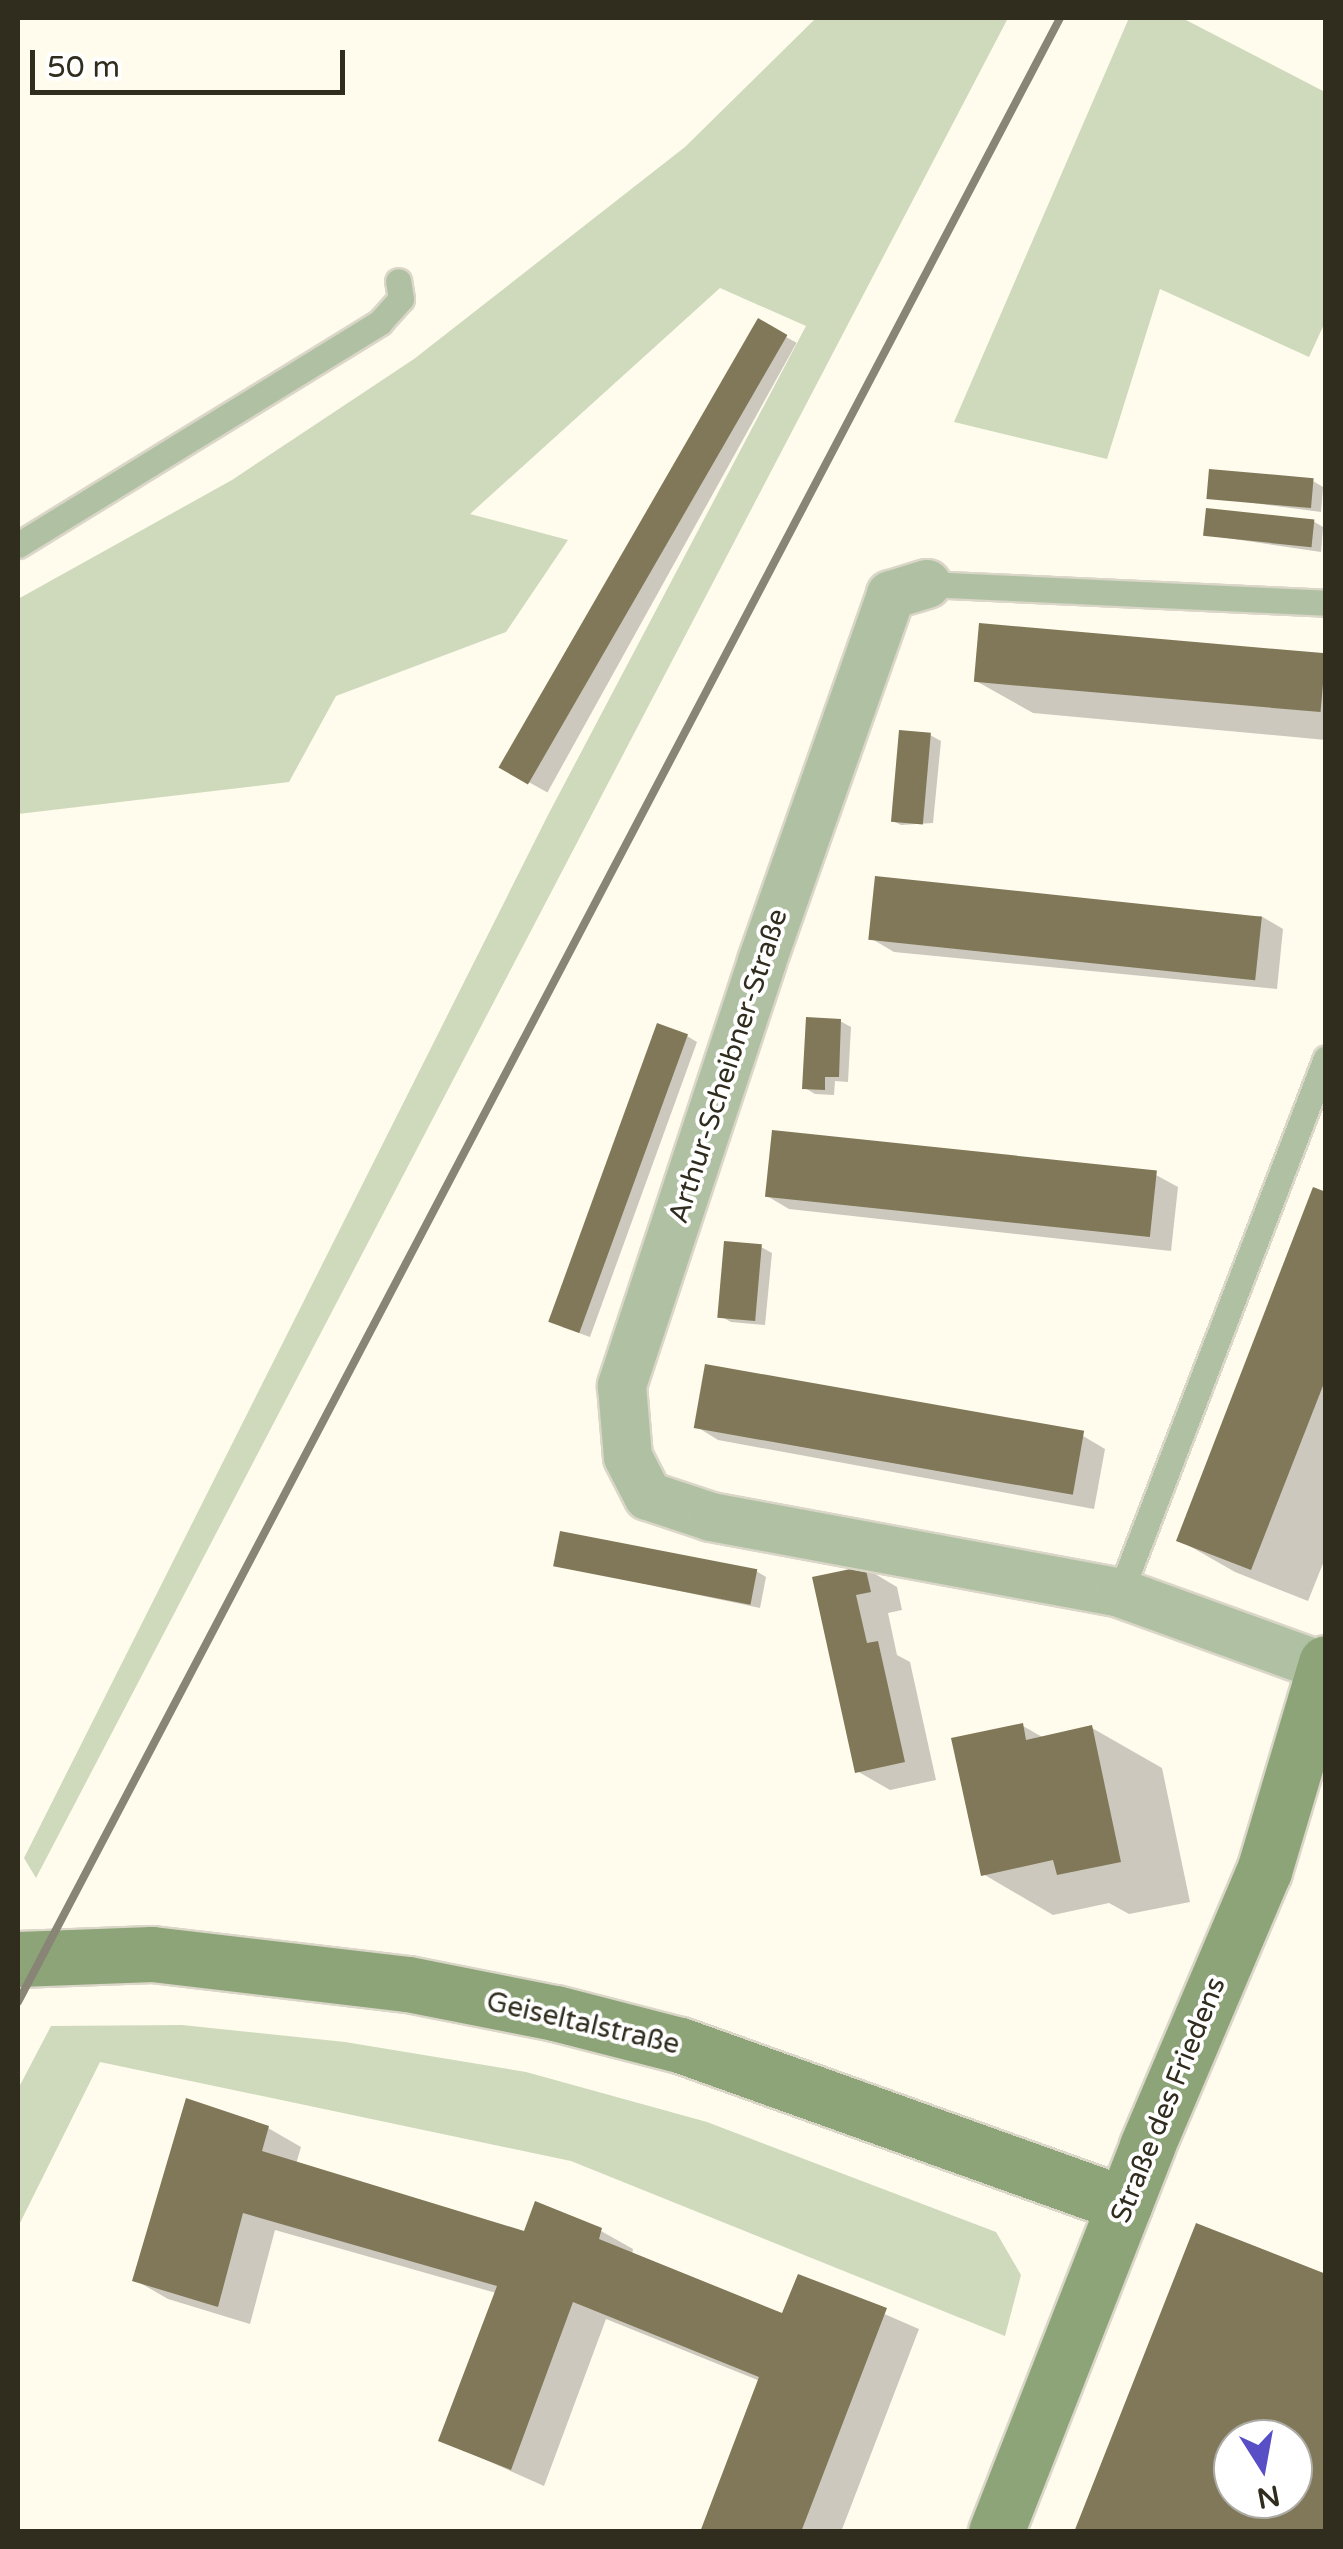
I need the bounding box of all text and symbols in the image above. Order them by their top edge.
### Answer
scale bar [35,30,350,92]
text: 50 m [47,49,120,86]
street label: Arthur-Scheibner-Straße [661,905,795,1227]
street label: Straße des Friedens [1103,1972,1233,2228]
street label: Geiseltalstraße [483,1984,683,2062]
north arrow [1213,2419,1313,2519]
text: N [1254,2478,1283,2515]

